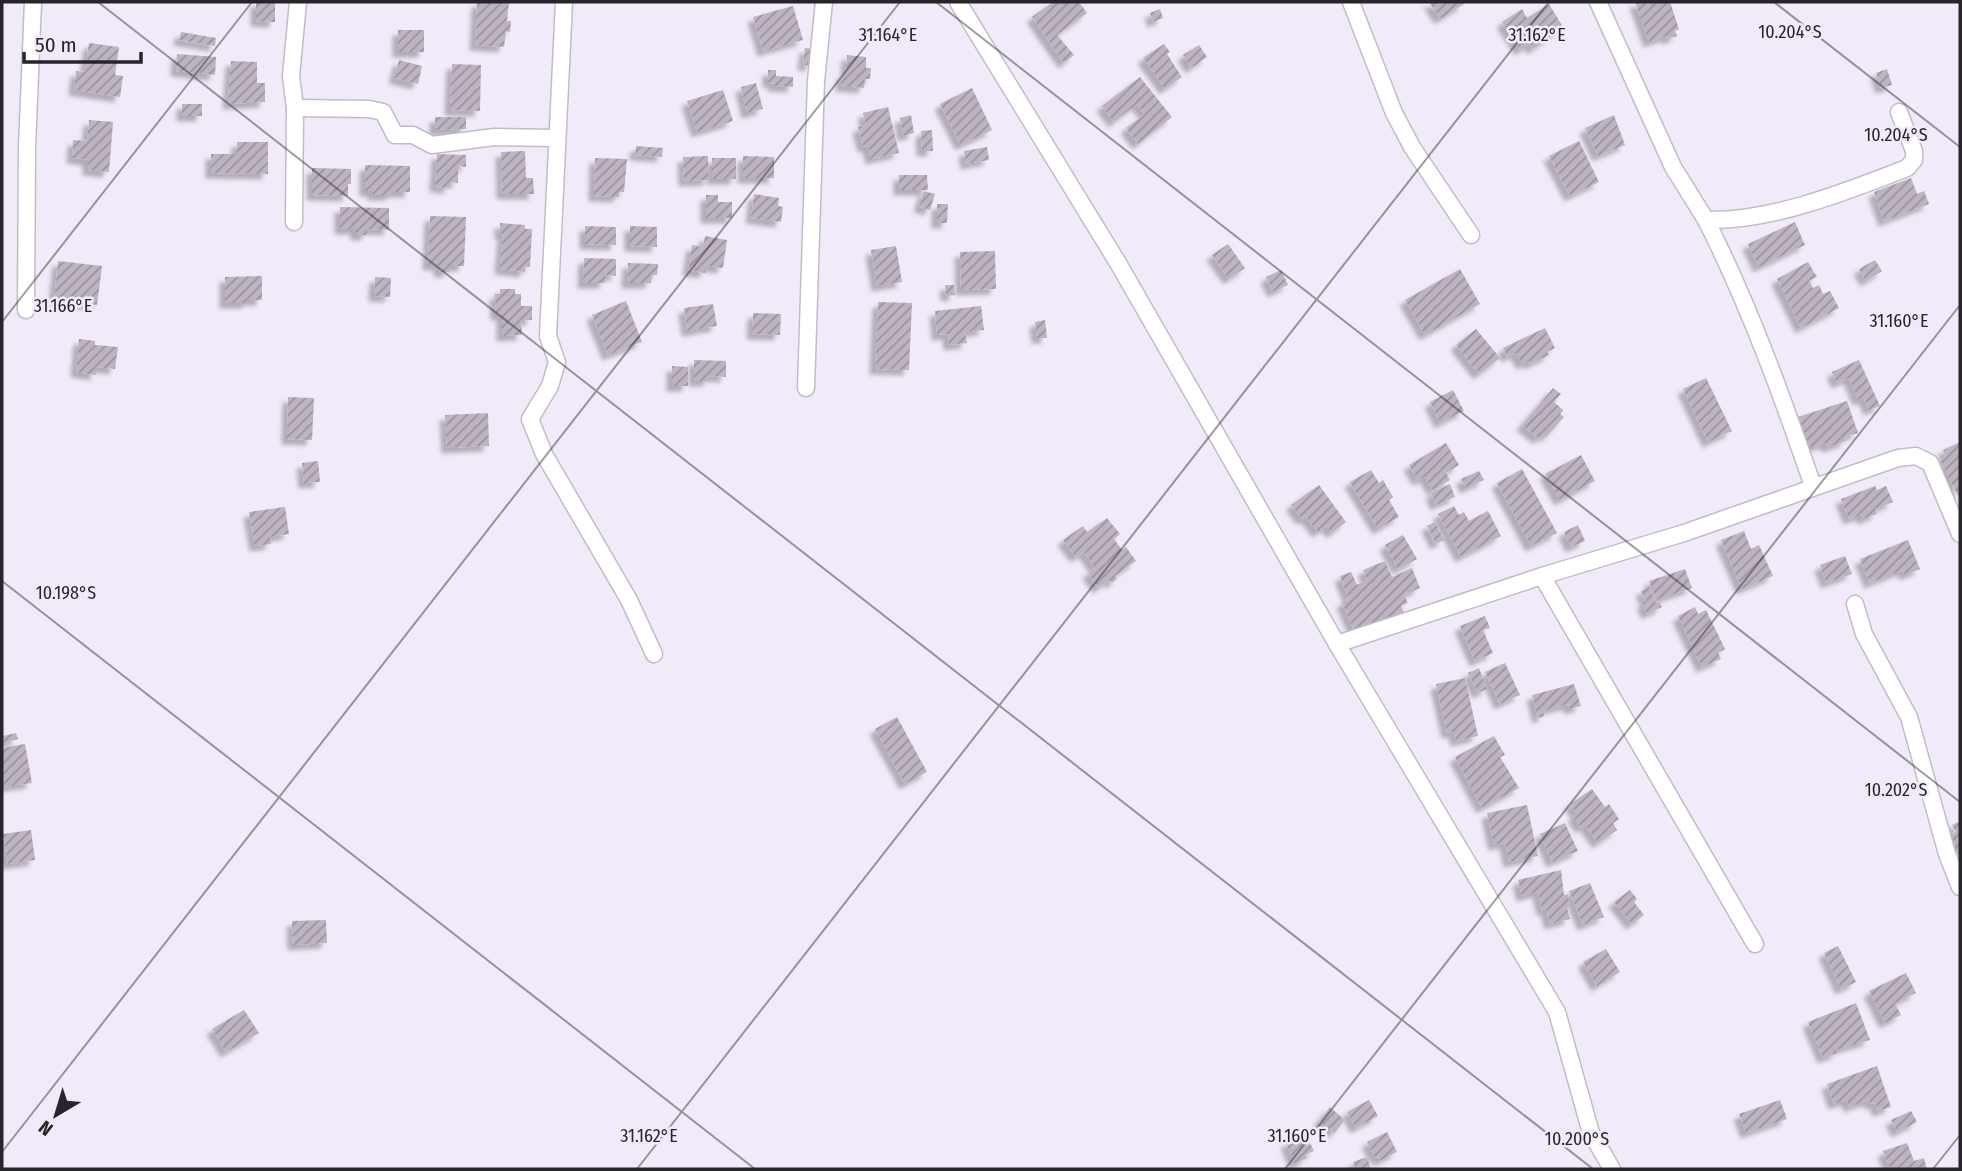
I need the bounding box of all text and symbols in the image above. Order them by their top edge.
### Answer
scale bar [24,21,142,65]
text: 10.204°S [1758,21,1822,43]
text: 31.164°E [859,24,917,46]
text: 31.162°E [1508,24,1566,46]
text: 50 m [35,32,77,58]
text: 10.204°S [1864,124,1928,146]
text: 31.166°E [34,295,92,317]
text: 31.160°E [1870,310,1928,332]
text: 10.198°S [36,582,96,604]
text: 10.202°S [1865,779,1927,801]
north arrow [21,1080,91,1150]
text: N [34,1115,57,1141]
text: 31.162°E [620,1125,678,1147]
text: 31.160°E [1268,1125,1326,1147]
text: 10.200°S [1545,1128,1609,1150]

